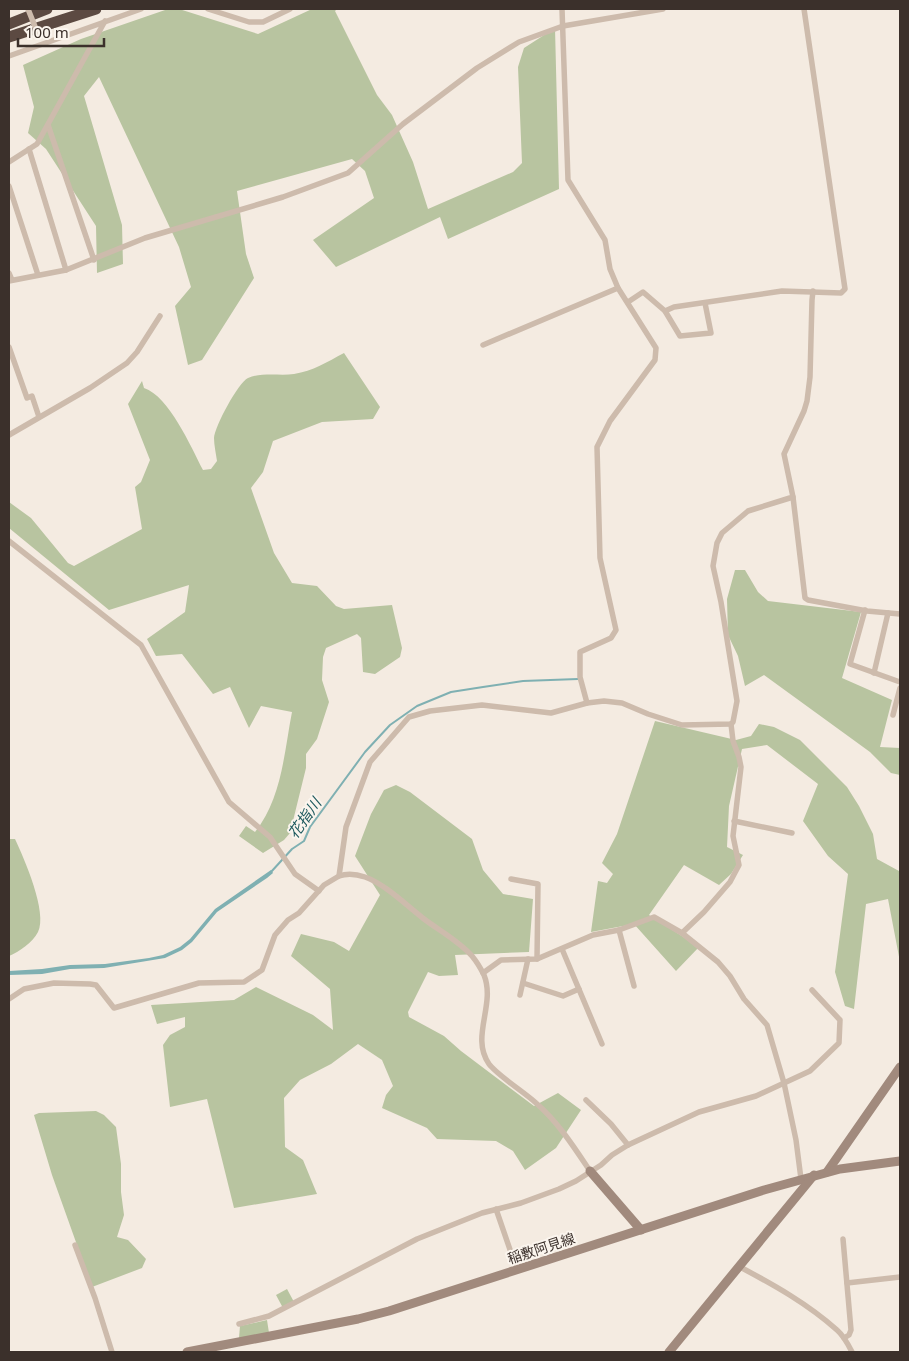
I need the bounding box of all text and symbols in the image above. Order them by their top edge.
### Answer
scale bar [18,15,104,47]
text: 100 m [25,22,69,42]
water label: 花指川 [283,792,326,842]
street label: 稲敷阿見線 [505,1228,577,1268]

